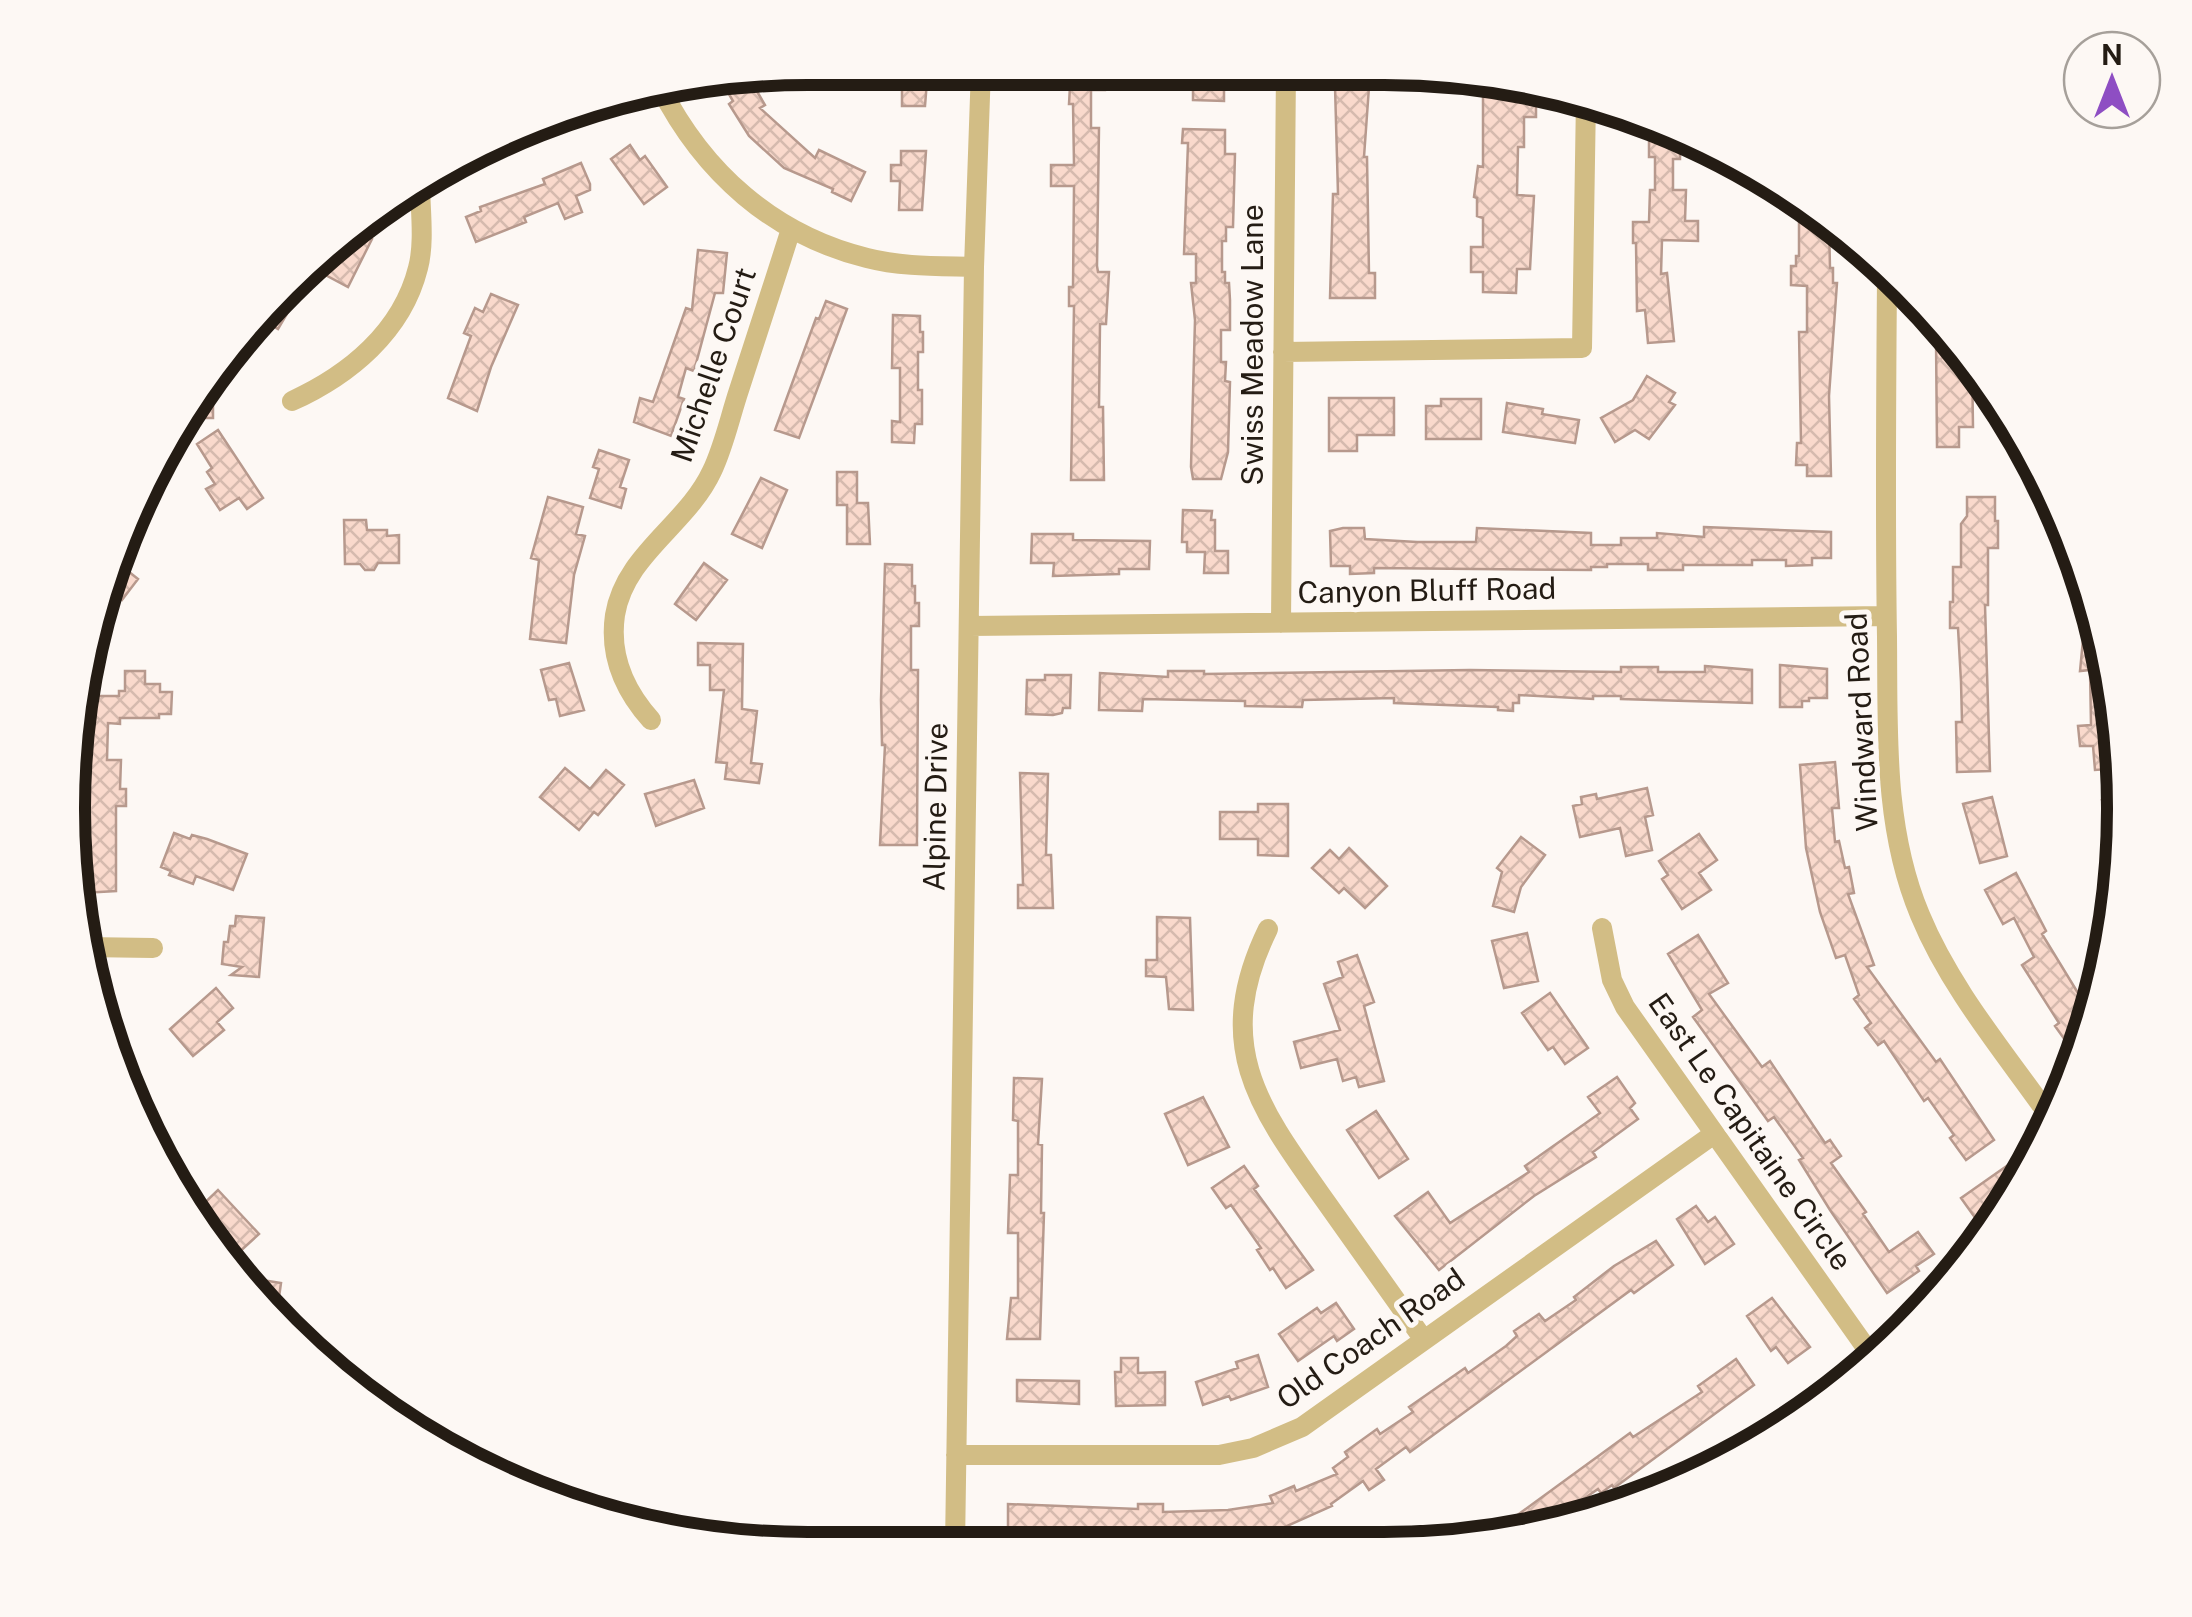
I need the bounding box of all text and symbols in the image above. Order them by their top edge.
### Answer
north arrow [2062,30,2162,130]
text: N [2101,38,2123,71]
street label: Swiss Meadow Lane [1234,204,1270,486]
street label: Michelle Court [663,263,763,467]
street label: Canyon Bluff Road [1297,570,1557,610]
street label: Windward Road [1837,612,1885,832]
street label: Alpine Drive [916,722,954,892]
street label: East Le Capitaine Circle [1641,986,1860,1277]
street label: Old Coach Road [1270,1260,1471,1416]

